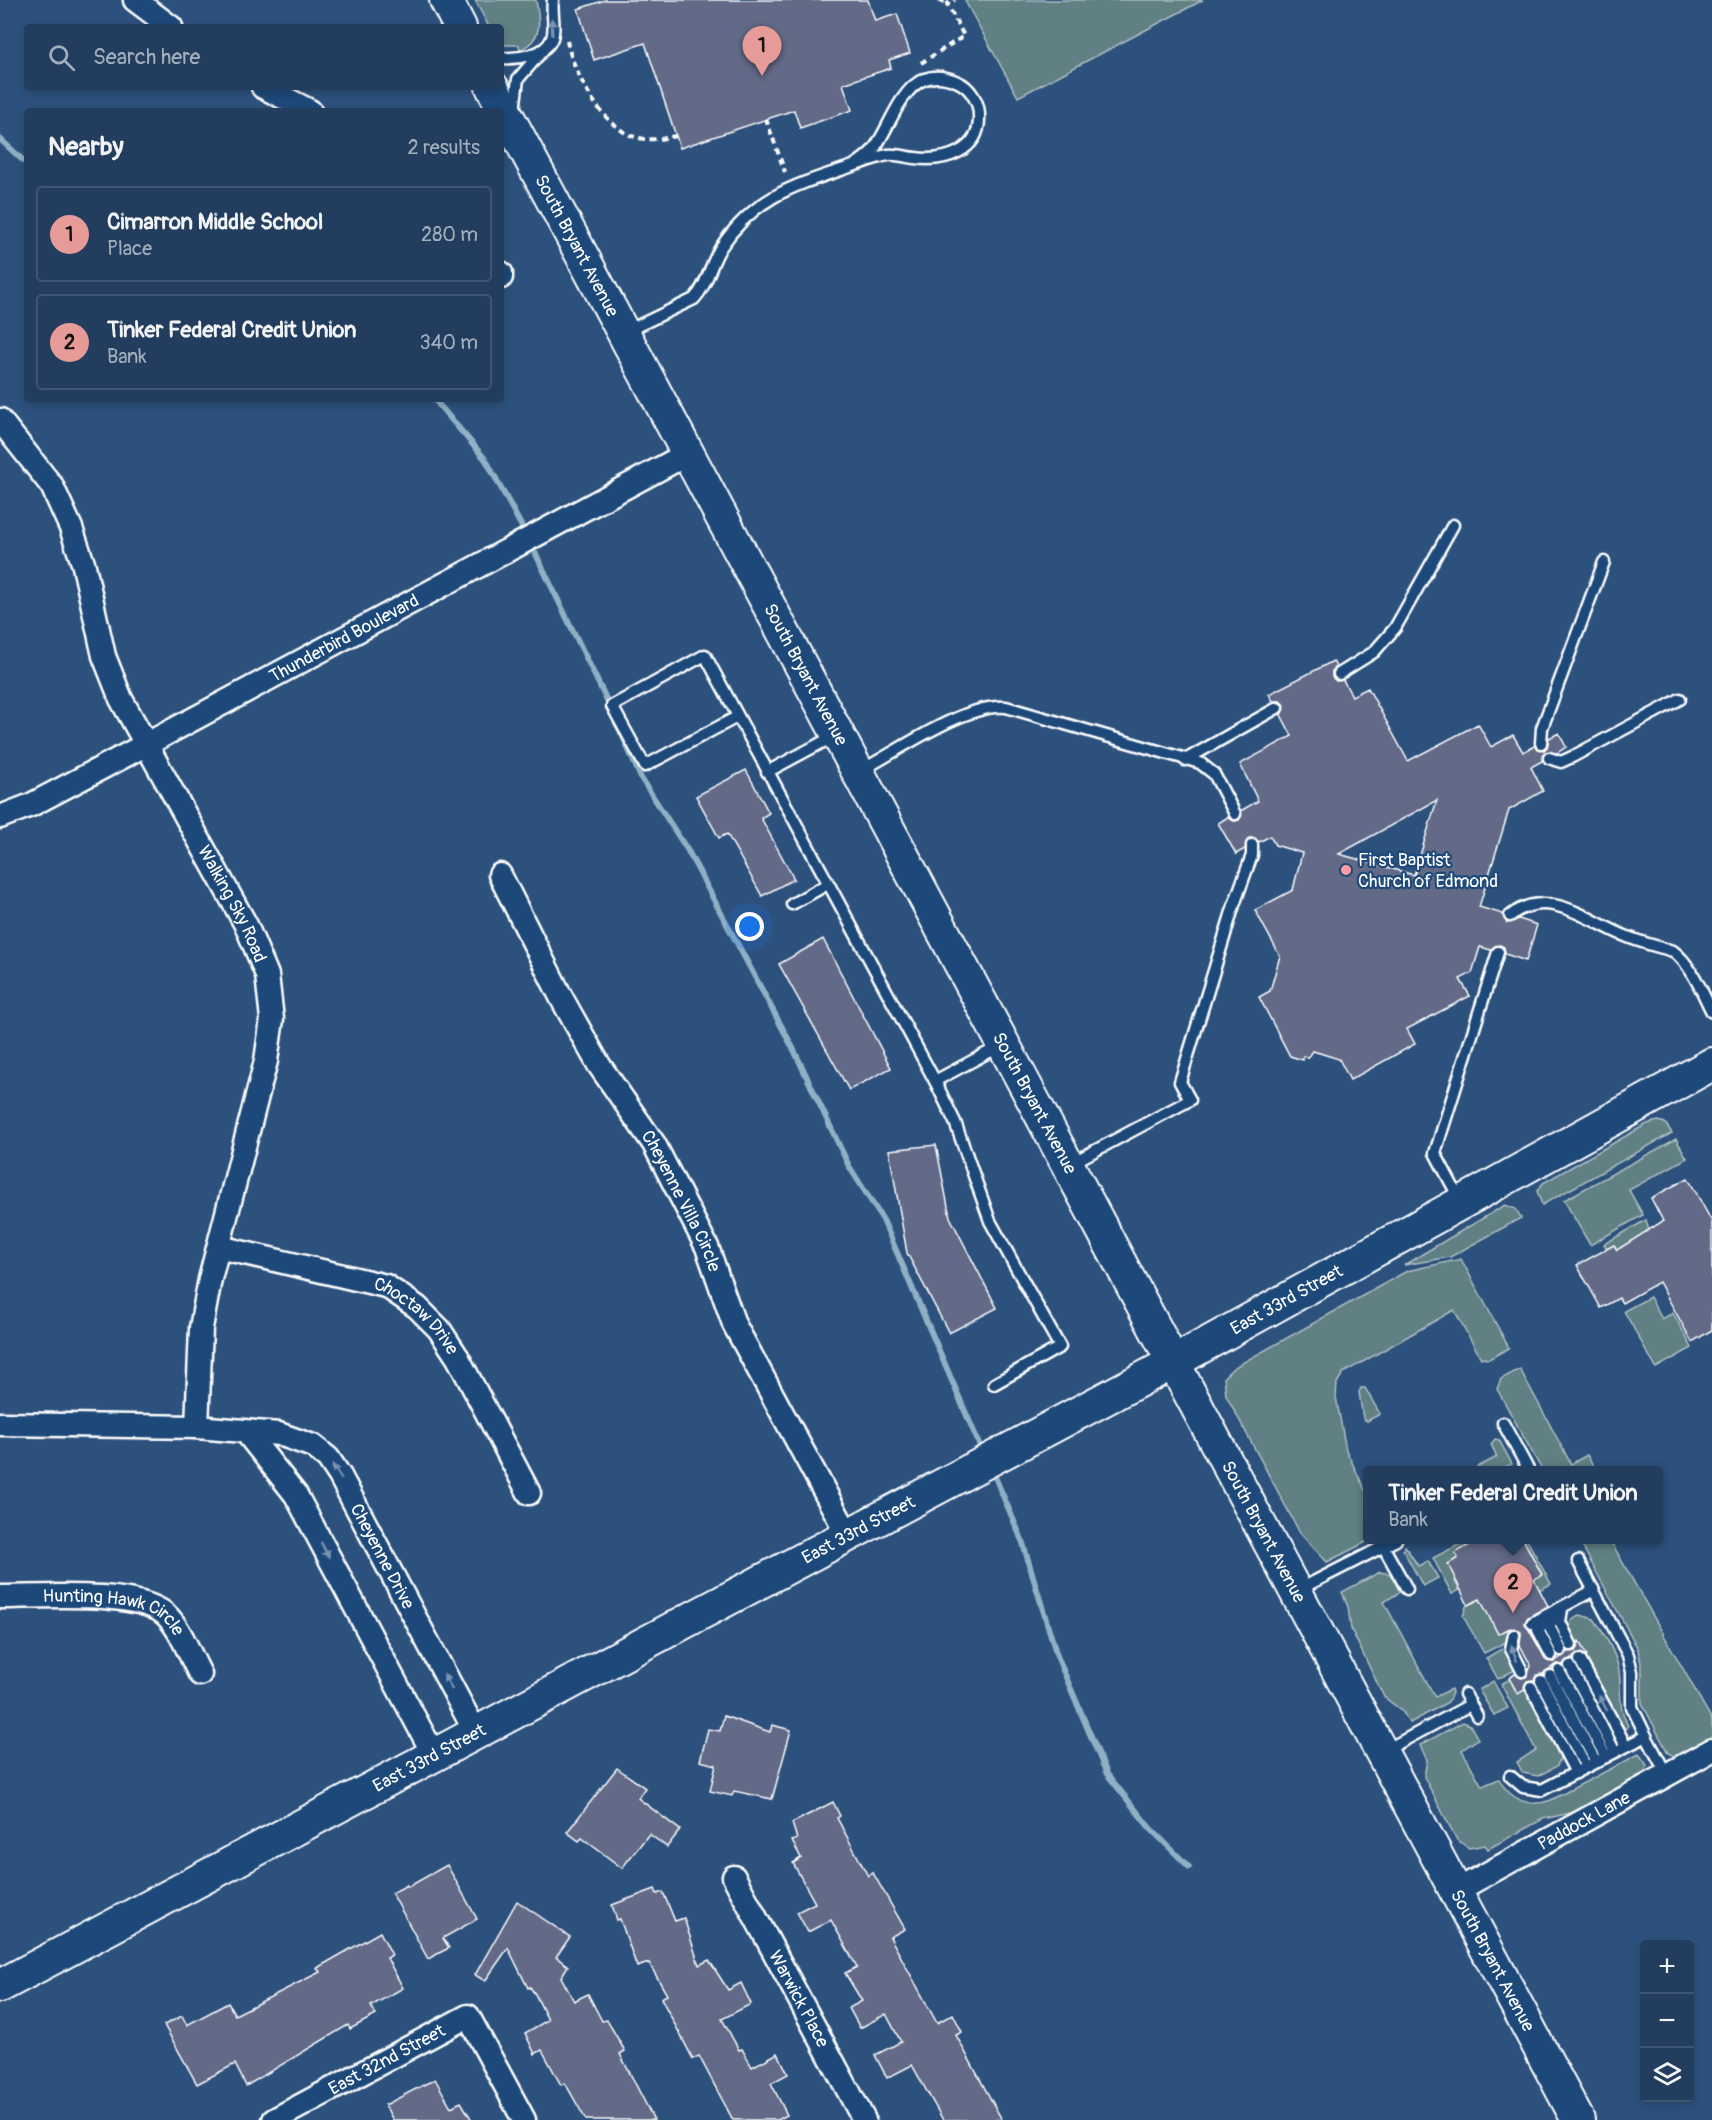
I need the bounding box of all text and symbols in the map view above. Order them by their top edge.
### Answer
one-way arrow [547,17,556,36]
search box [24,24,504,90]
pin: 1 [742,26,782,76]
icon: search [45,41,78,74]
text: Search here [93,43,200,71]
text: Nearby [48,131,124,163]
text: 2 results [408,135,480,160]
street label: South Bryant Avenue [530,171,624,321]
text: Cimarron Middle School [107,208,323,236]
text: 1 [66,222,73,247]
text: 280 m [421,222,478,247]
text: Place [107,236,152,261]
text: Tinker Federal Credit Union [107,316,357,344]
text: 2 [64,330,75,355]
text: 340 m [419,330,478,355]
text: Bank [107,344,147,369]
street label: Thunderbird Boulevard [265,589,423,688]
street label: South Bryant Avenue [759,600,853,749]
street label: Walking Sky Road [193,841,272,966]
place label: First Baptist Church of Edmond [1358,849,1498,893]
marker: First Baptist Church of Edmond [1339,863,1353,877]
your location [735,912,764,941]
street label: South Bryant Avenue [988,1028,1082,1178]
street label: Cheyenne Villa Circle [636,1126,726,1275]
street label: East 33rd Street [1226,1259,1347,1340]
street label: Choctaw Drive [372,1272,464,1359]
street label: South Bryant Avenue [1217,1457,1311,1607]
one-way arrow [332,1464,343,1480]
popup [1363,1466,1663,1544]
text: Tinker Federal Credit Union [1388,1479,1638,1507]
street label: East 33rd Street [798,1490,919,1569]
street label: Cheyenne Drive [345,1500,420,1613]
text: Bank [1388,1507,1428,1532]
one-way arrow [320,1542,330,1559]
pin: 2 [1494,1564,1532,1613]
street label: Hunting Hawk Circle [42,1584,190,1640]
one-way arrow [1509,1644,1519,1662]
one-way arrow [443,1673,453,1690]
one-way arrow [1598,1694,1608,1711]
street label: East 33rd Street [369,1718,490,1797]
street label: Paddock Lane [1534,1786,1634,1855]
street label: South Bryant Avenue [1446,1886,1540,2035]
map controls [1640,1940,1694,2102]
button: + [1640,1940,1694,1994]
street label: Warwick Place [764,1946,834,2051]
button: − [1640,1994,1694,2048]
street label: East 32nd Street [325,2019,450,2100]
button: layers [1640,2048,1694,2102]

